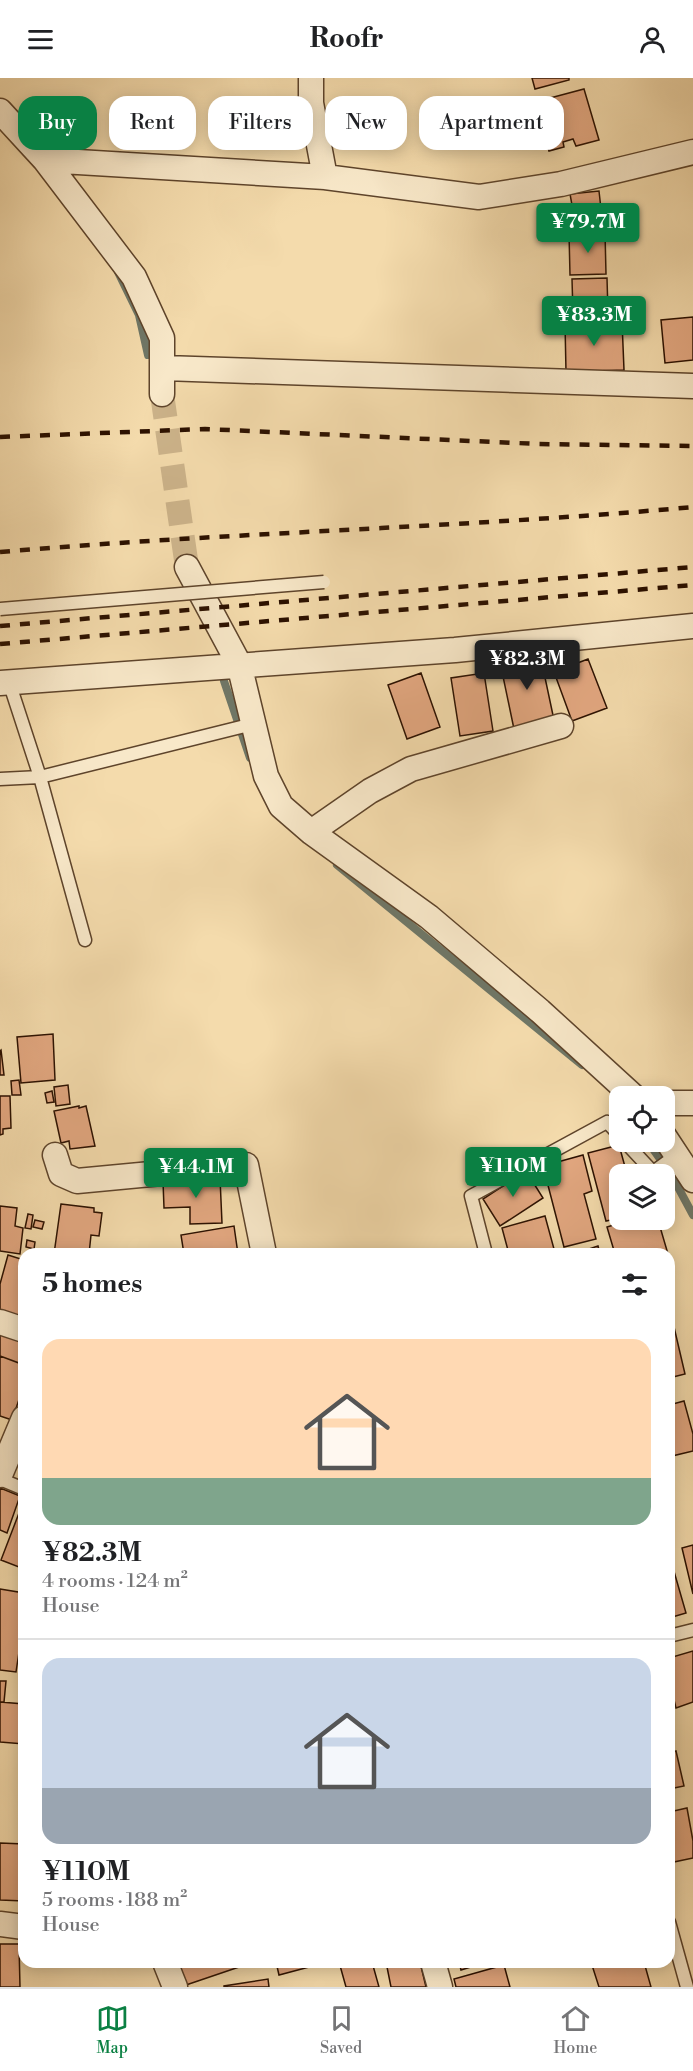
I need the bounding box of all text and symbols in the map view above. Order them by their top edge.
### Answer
text: Roofr [309,22,384,56]
icon: menu [24,23,57,56]
icon: person [636,23,669,56]
chip: Buy [18,96,97,150]
chip: Rent [109,96,196,150]
chip: Filters [208,96,313,150]
chip: New [325,96,407,150]
chip: Apartment [419,96,564,150]
pin: ¥79.7M [539,203,637,254]
text: ¥79.7M [550,210,626,235]
pin: ¥83.3M [545,296,643,347]
text: ¥83.3M [556,303,632,328]
pin: ¥82.3M [478,640,576,691]
text: ¥82.3M [489,647,565,672]
map controls [609,1086,675,1230]
button: locate [609,1086,675,1152]
pin: ¥110M [471,1147,555,1198]
pin: ¥44.1M [147,1148,245,1199]
text: ¥110M [479,1154,547,1179]
text: ¥44.1M [158,1155,234,1180]
button: layers [609,1164,675,1230]
text: 5 homes [42,1268,142,1300]
icon: filters [618,1268,651,1301]
icon: home [293,1378,401,1486]
text: ¥82.3M [42,1537,142,1569]
text: 4 rooms · 124 m² [42,1569,188,1594]
text: House [42,1594,100,1619]
icon: home [293,1697,401,1805]
text: ¥110M [42,1856,130,1888]
text: 5 rooms · 188 m² [42,1888,187,1913]
text: House [42,1913,100,1938]
tab: Map [96,2002,129,2058]
tab: Saved [320,2002,362,2058]
tab: Home [553,2002,597,2058]

